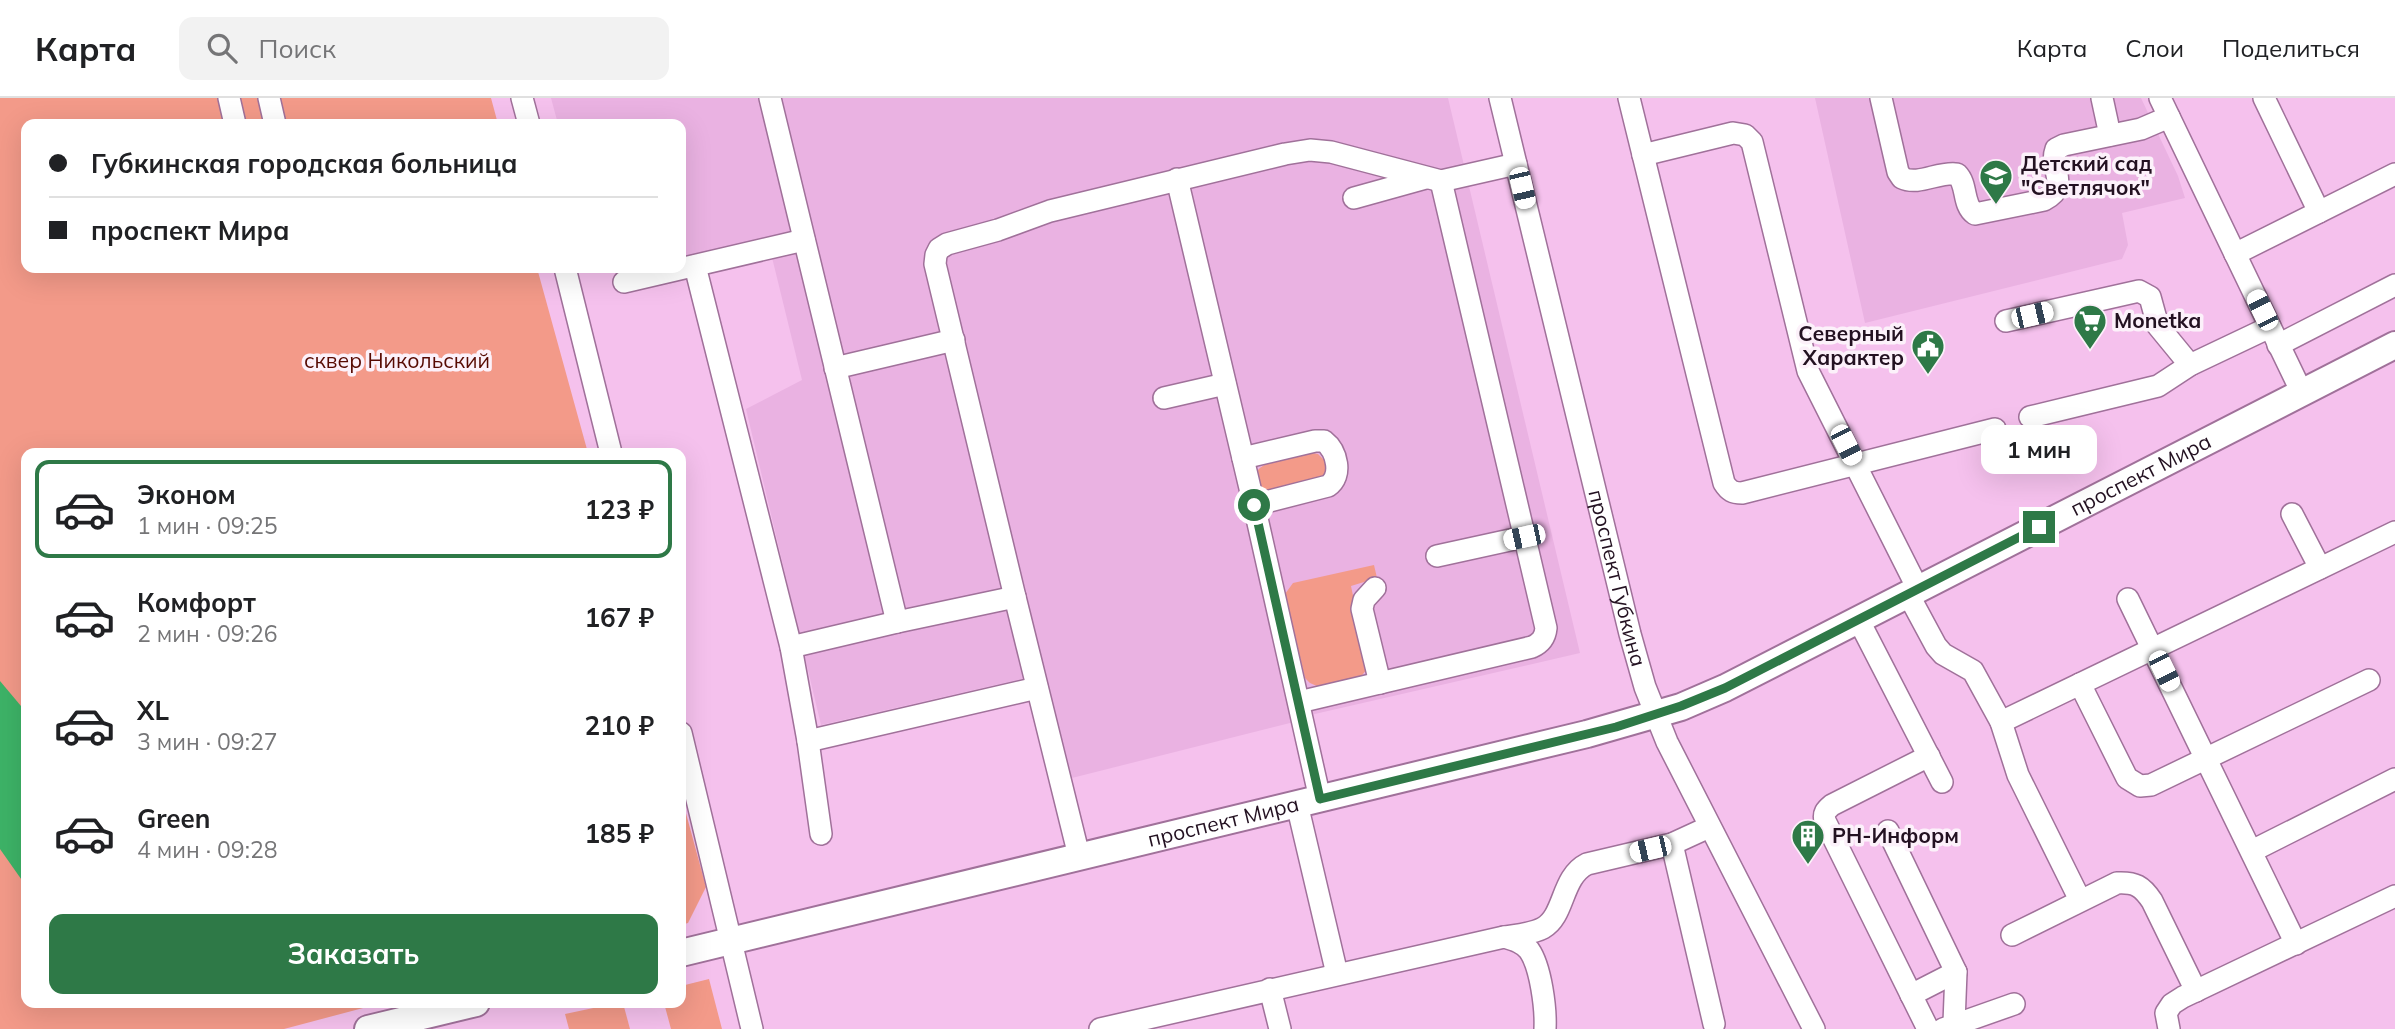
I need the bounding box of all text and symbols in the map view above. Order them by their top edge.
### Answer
search box [179,17,669,80]
text: Карта [35,28,137,69]
icon: search [203,29,241,67]
text: Поиск [259,32,336,65]
text: Карта [2017,33,2087,63]
text: Слои [2125,33,2184,63]
text: Поделиться [2222,33,2360,63]
text: Губкинская городская больница [91,147,518,180]
place label: Детский сад "Светлячок" [2021,150,2152,200]
school or university icon: Детский сад "Светлячок" [1977,157,2015,206]
car [1508,165,1537,211]
text: проспект Мира [91,214,289,247]
car [2244,287,2281,333]
car [2010,300,2055,330]
supermarket icon: Monetka [2071,302,2109,351]
place label: Monetka [2114,307,2201,333]
place label: Северный Характер [1798,320,1904,370]
public building icon: Северный Характер [1909,327,1947,376]
park label: сквер Никольский [304,347,490,373]
car [1828,422,1865,468]
callout: 1 мин [1981,426,2097,474]
street label: проспект Мира [2066,427,2215,521]
text: 1 мин [2007,435,2071,464]
icon: car [53,478,116,541]
text: Эконом [137,478,236,511]
street label: проспект Губкина [1583,487,1652,669]
route start [1238,489,1270,521]
text: 123 ₽ [584,493,654,526]
text: 1 мин · 09:25 [137,511,277,540]
route end [2023,511,2055,543]
car [1502,522,1547,552]
icon: car [53,586,116,649]
text: Комфорт [137,586,256,619]
text: 167 ₽ [584,601,654,634]
text: 2 мин · 09:26 [137,619,277,648]
car [2146,648,2183,694]
icon: car [53,694,116,757]
text: XL [137,694,169,727]
text: 210 ₽ [584,709,654,742]
text: 3 мин · 09:27 [137,727,277,756]
street label: проспект Мира [1145,790,1301,852]
icon: car [53,802,116,865]
text: Green [137,802,210,835]
text: 185 ₽ [584,817,654,850]
building icon: РН-Информ [1789,817,1827,866]
place label: РН-Информ [1832,822,1959,848]
car [1628,834,1673,864]
text: 4 мин · 09:28 [137,835,277,864]
button: Заказать [49,914,658,994]

